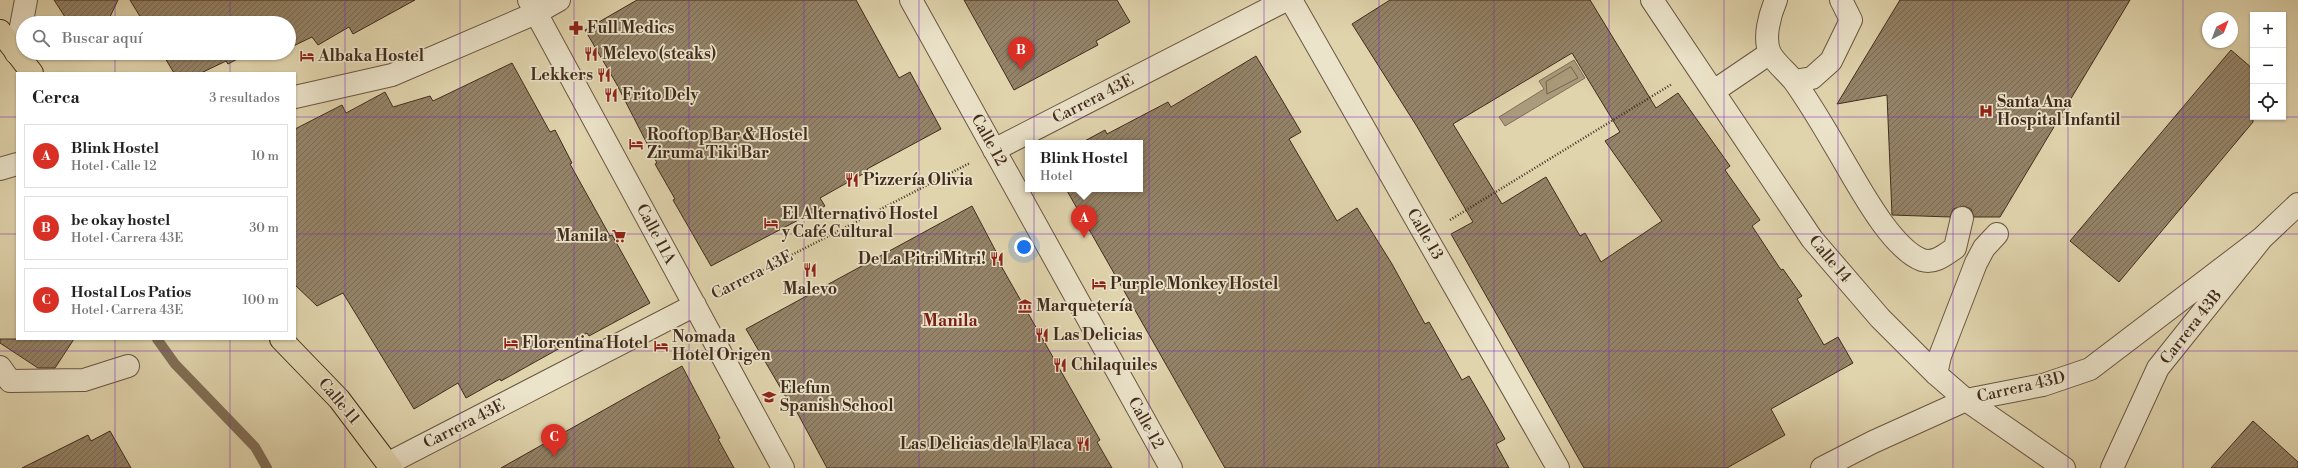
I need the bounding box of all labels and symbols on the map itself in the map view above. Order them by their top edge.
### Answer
north arrow [2202,12,2238,48]
place label: Full Medics [587,18,674,38]
pharmacy icon: Full Medics [568,20,584,36]
pin: B [1008,37,1034,70]
place label: Melevo (steaks) [602,44,716,64]
place label: Albaka Hostel [317,46,425,66]
restaurant icon: Melevo (steaks) [583,46,599,62]
hotel icon: Albaka Hostel [299,48,315,64]
place label: Lekkers [530,65,593,85]
restaurant icon: Lekkers [596,67,612,83]
street label: Carrera 43E [1049,70,1137,128]
place label: Frito Dely [622,85,700,105]
restaurant icon: Frito Dely [603,87,619,103]
place label: Santa Ana Hospital Infantil [1997,92,2121,130]
hospital icon: Santa Ana Hospital Infantil [1978,103,1994,119]
street label: Calle 12 [967,111,1011,169]
place label: Rooftop Bar & Hostel Ziruma Tiki Bar [647,125,809,163]
hotel icon: Rooftop Bar & Hostel Ziruma Tiki Bar [628,136,644,152]
place label: Pizzería Olivia [863,170,973,190]
restaurant icon: Pizzería Olivia [844,172,860,188]
street label: Calle 11A [632,201,681,268]
place label: El Alternativo Hostel y Café Cultural [781,204,939,242]
pin: A [1071,205,1097,238]
street label: Calle 13 [1402,205,1448,263]
hotel icon: El Alternativo Hostel y Café Cultural [763,215,779,231]
place label: Manila [556,226,608,246]
supermarket icon: Manila [611,228,627,244]
street label: Calle 14 [1804,231,1856,287]
your location [1014,237,1034,257]
street label: Carrera 43E [708,246,796,304]
place label: De La Pitri Mitri! [858,249,986,269]
restaurant icon: De La Pitri Mitri! [989,251,1005,267]
restaurant icon: Malevo [802,262,818,278]
place label: Purple Monkey Hostel [1110,274,1279,294]
hotel icon: Purple Monkey Hostel [1091,276,1107,292]
place label: Malevo [783,279,837,299]
street label: Carrera 43B [2156,286,2226,368]
place label: Marquetería [1036,296,1133,316]
museum icon: Marquetería [1017,298,1033,314]
district label: Manila [922,310,979,332]
place label: Las Delicias [1053,325,1143,345]
place label: Nomada Hotel Origen [672,327,771,365]
restaurant icon: Las Delicias [1034,327,1050,343]
place label: Florentina Hotel [522,333,649,353]
hotel icon: Florentina Hotel [503,335,519,351]
hotel icon: Nomada Hotel Origen [653,338,669,354]
place label: Chilaquiles [1071,355,1158,375]
restaurant icon: Chilaquiles [1052,357,1068,373]
street label: Carrera 43D [1975,367,2067,407]
street label: Calle 11 [314,374,364,428]
place label: Elefun Spanish School [780,378,894,416]
school or university icon: Elefun Spanish School [761,389,777,405]
street label: Calle 12 [1124,394,1168,452]
street label: Carrera 43E [420,395,508,453]
pin: C [541,424,567,457]
place label: Las Delicias de la Flaca [900,434,1072,454]
restaurant icon: Las Delicias de la Flaca [1075,436,1091,452]

